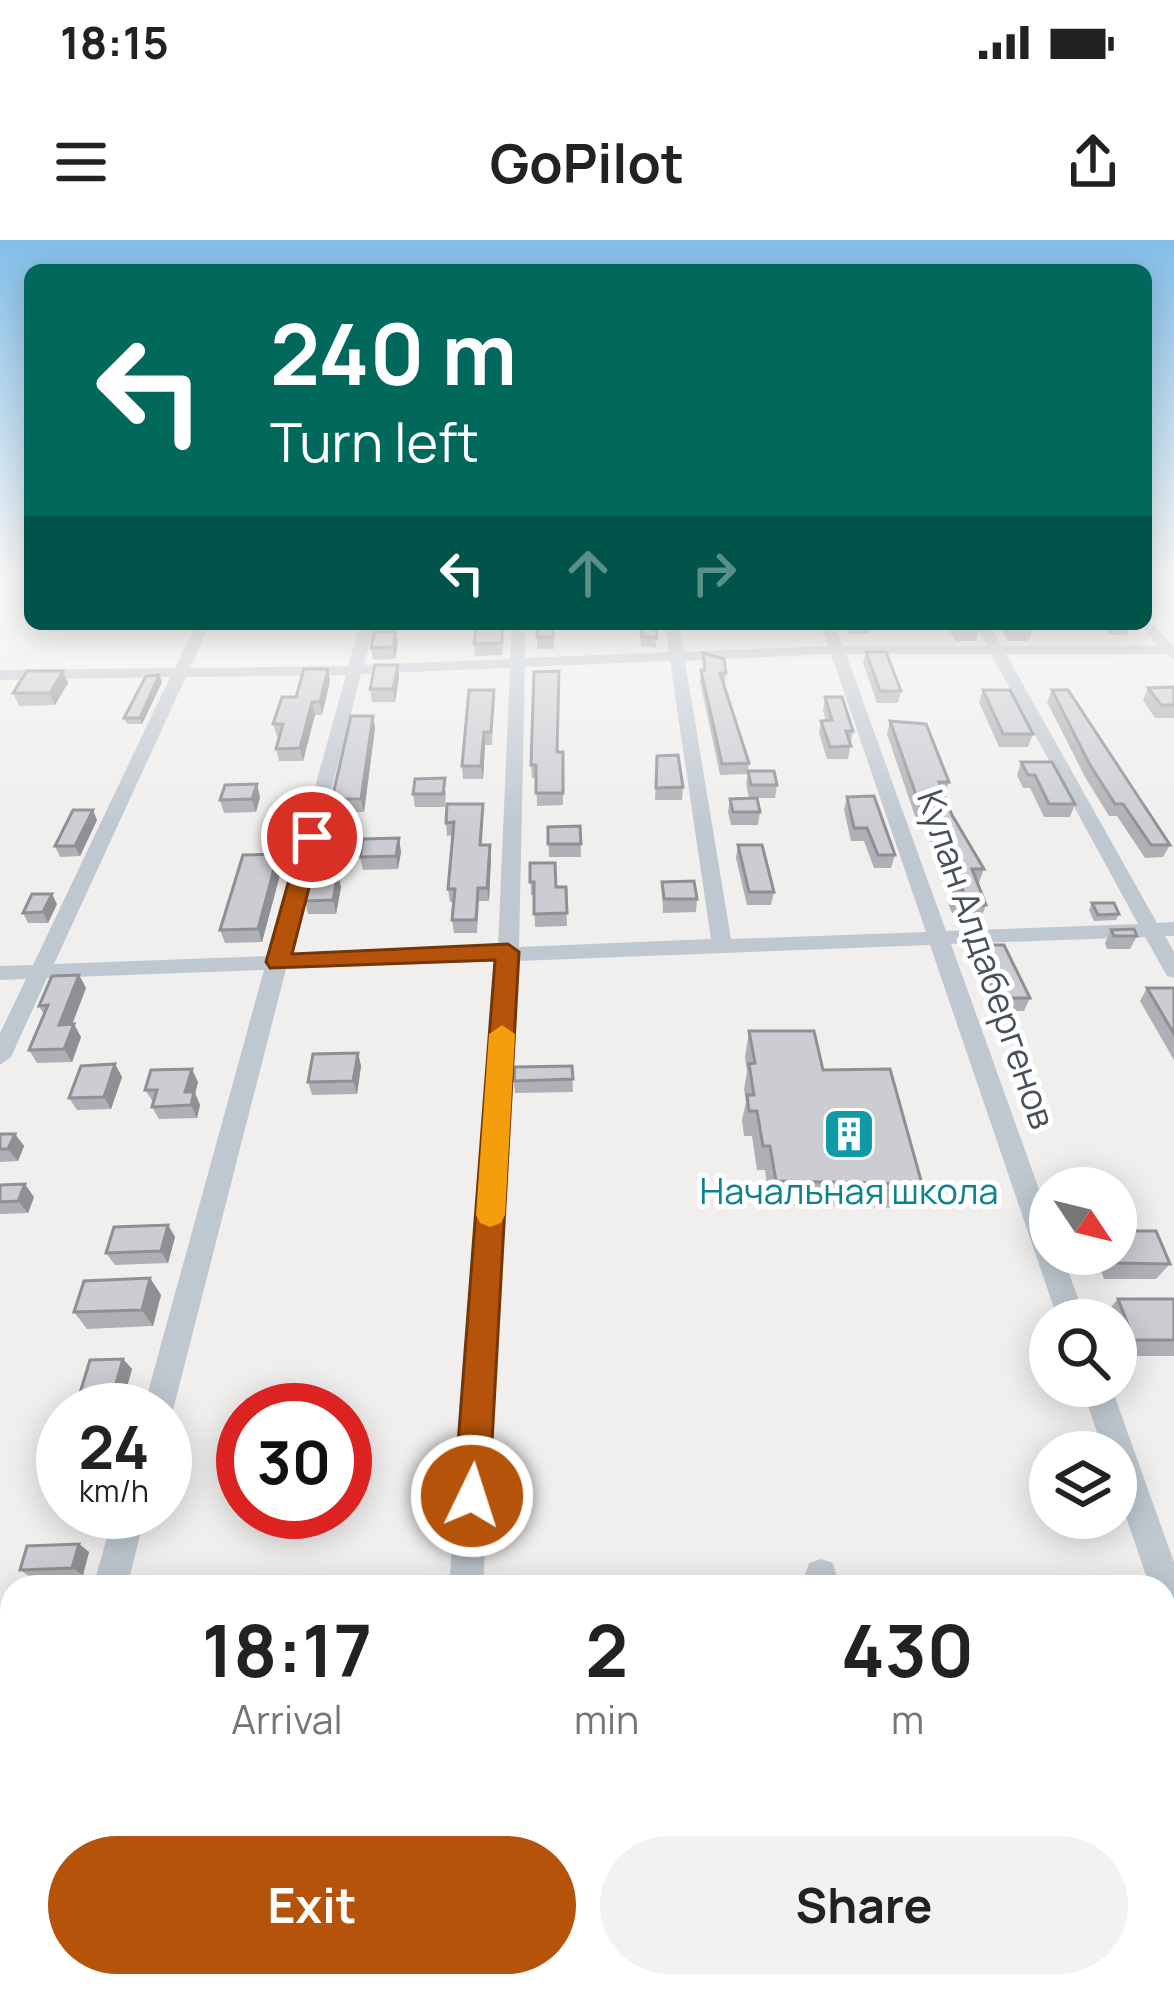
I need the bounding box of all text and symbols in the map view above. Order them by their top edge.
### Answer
text: 18:15 [60,11,169,73]
text: GoPilot [490,125,684,199]
icon: menu [48,129,114,195]
icon: share [1060,129,1126,195]
text: 240 m [270,295,517,410]
icon: left [72,312,228,468]
text: Turn left [270,404,479,478]
icon: left [429,540,495,606]
icon: ahead [555,540,621,606]
icon: right [681,540,747,606]
street label: Кулан Алдабергенов [906,783,1068,1135]
pin [261,786,363,888]
icon: arrive [279,804,345,870]
building icon: Начальная школа [821,1106,877,1162]
place label: Начальная школа [700,1166,998,1215]
north arrow [1029,1167,1137,1275]
map controls [1029,1167,1137,1539]
button: search [1029,1299,1137,1407]
speed limit sign: 30 [216,1383,372,1539]
text: 24 [78,1405,150,1487]
button: layers [1029,1431,1137,1539]
position arrow [409,1433,535,1559]
text: km/h [79,1470,149,1511]
text: 18:17 [202,1600,372,1699]
text: 2 [585,1600,628,1699]
text: 430 [841,1600,974,1699]
text: Arrival [231,1692,343,1746]
text: min [574,1692,639,1746]
text: m [891,1692,924,1746]
button: Exit [48,1836,576,1974]
button: Share [600,1836,1128,1974]

